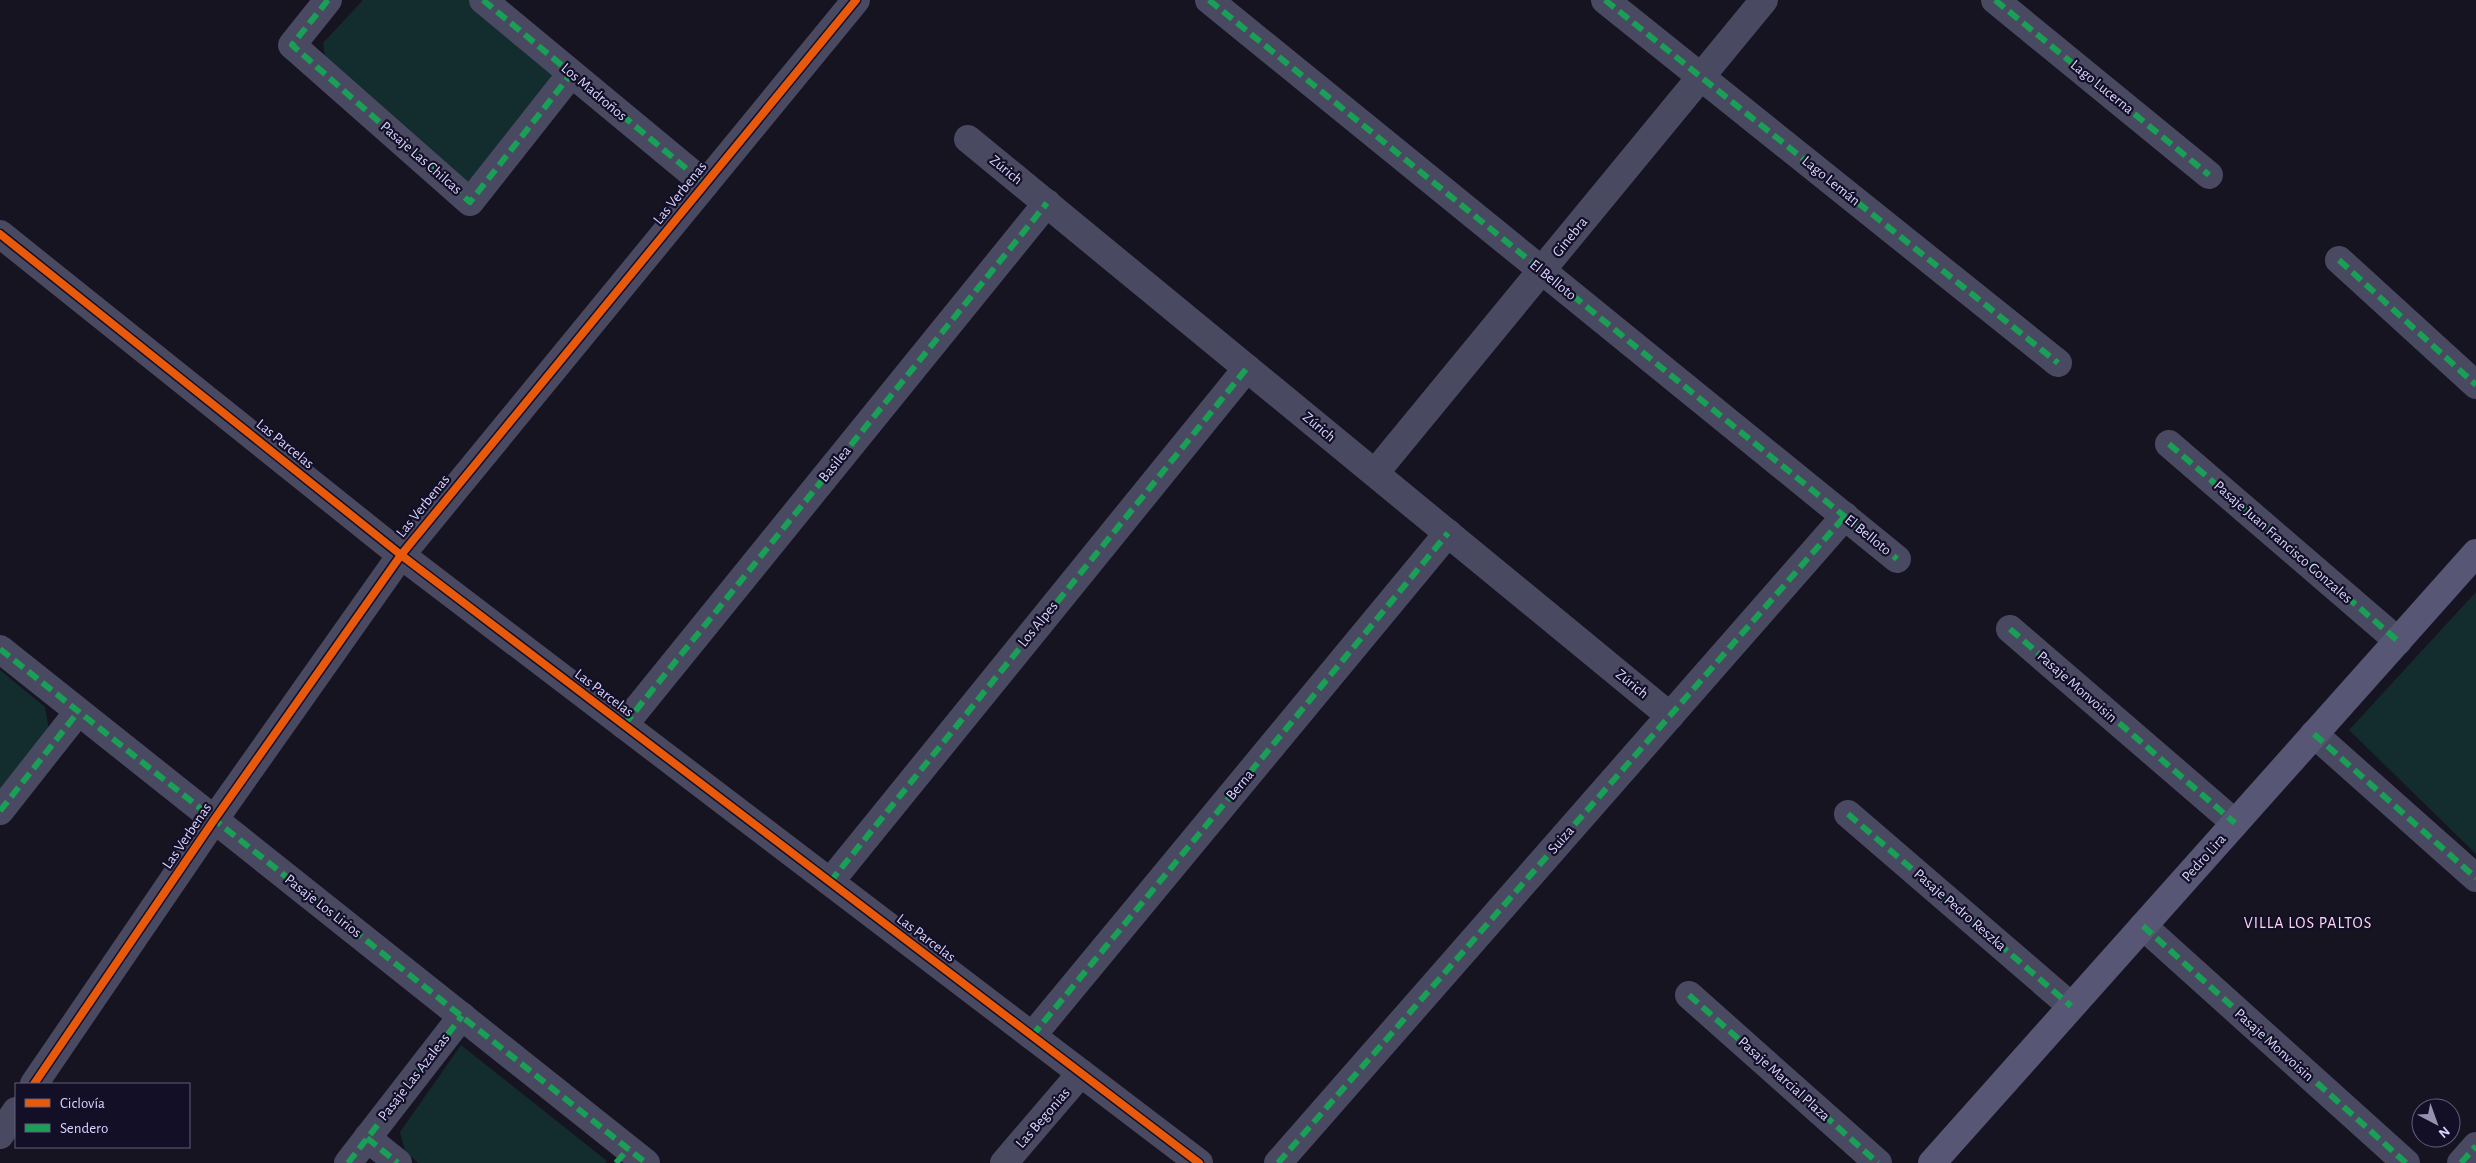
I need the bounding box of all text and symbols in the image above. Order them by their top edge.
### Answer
street label: Lago Lucerna [2068,57,2136,117]
street label: Los Madroños [558,60,630,124]
street label: Pasaje Las Chilcas [377,119,465,197]
street label: Zúrich [987,152,1025,188]
street label: Lago Lemán [1799,153,1863,209]
street label: Las Verbenas [650,159,710,227]
street label: Ginebra [1550,214,1590,260]
street label: El Belloto [1527,257,1579,303]
street label: Zúrich [1300,409,1338,445]
street label: Las Parcelas [253,416,317,472]
street label: Basilea [816,443,854,485]
street label: Las Verbenas [393,472,453,540]
street label: Pasaje Juan Francisco Gonzales [2211,478,2355,606]
street label: El Belloto [1842,512,1894,558]
street label: Los Alpes [1015,598,1061,650]
street label: Pasaje Monvoisin [2034,648,2120,726]
street label: Las Parcelas [572,666,636,720]
street label: Zúrich [1613,666,1651,702]
street label: Berna [1223,767,1257,803]
street label: Las Verbenas [160,800,214,872]
street label: Suiza [1545,823,1577,857]
street label: Pedro Lira [2179,831,2229,885]
street label: Pasaje Pedro Reszka [1911,866,2009,954]
street label: Pasaje Los Lirios [282,872,364,940]
street label: Las Parcelas [894,911,958,965]
district label: VILLA LOS PALTOS [2244,915,2372,931]
street label: Pasaje Monvoisin [2232,1006,2316,1084]
street label: Pasaje Las Azaleas [375,1031,453,1123]
street label: Pasaje Marcial Plaza [1735,1034,1833,1124]
legend [15,1083,190,1148]
street label: Las Begonias [1013,1085,1073,1151]
text: Ciclovía [60,1096,105,1111]
north arrow [2411,1098,2461,1148]
text: Sendero [60,1121,108,1136]
text: N [2436,1124,2452,1141]

